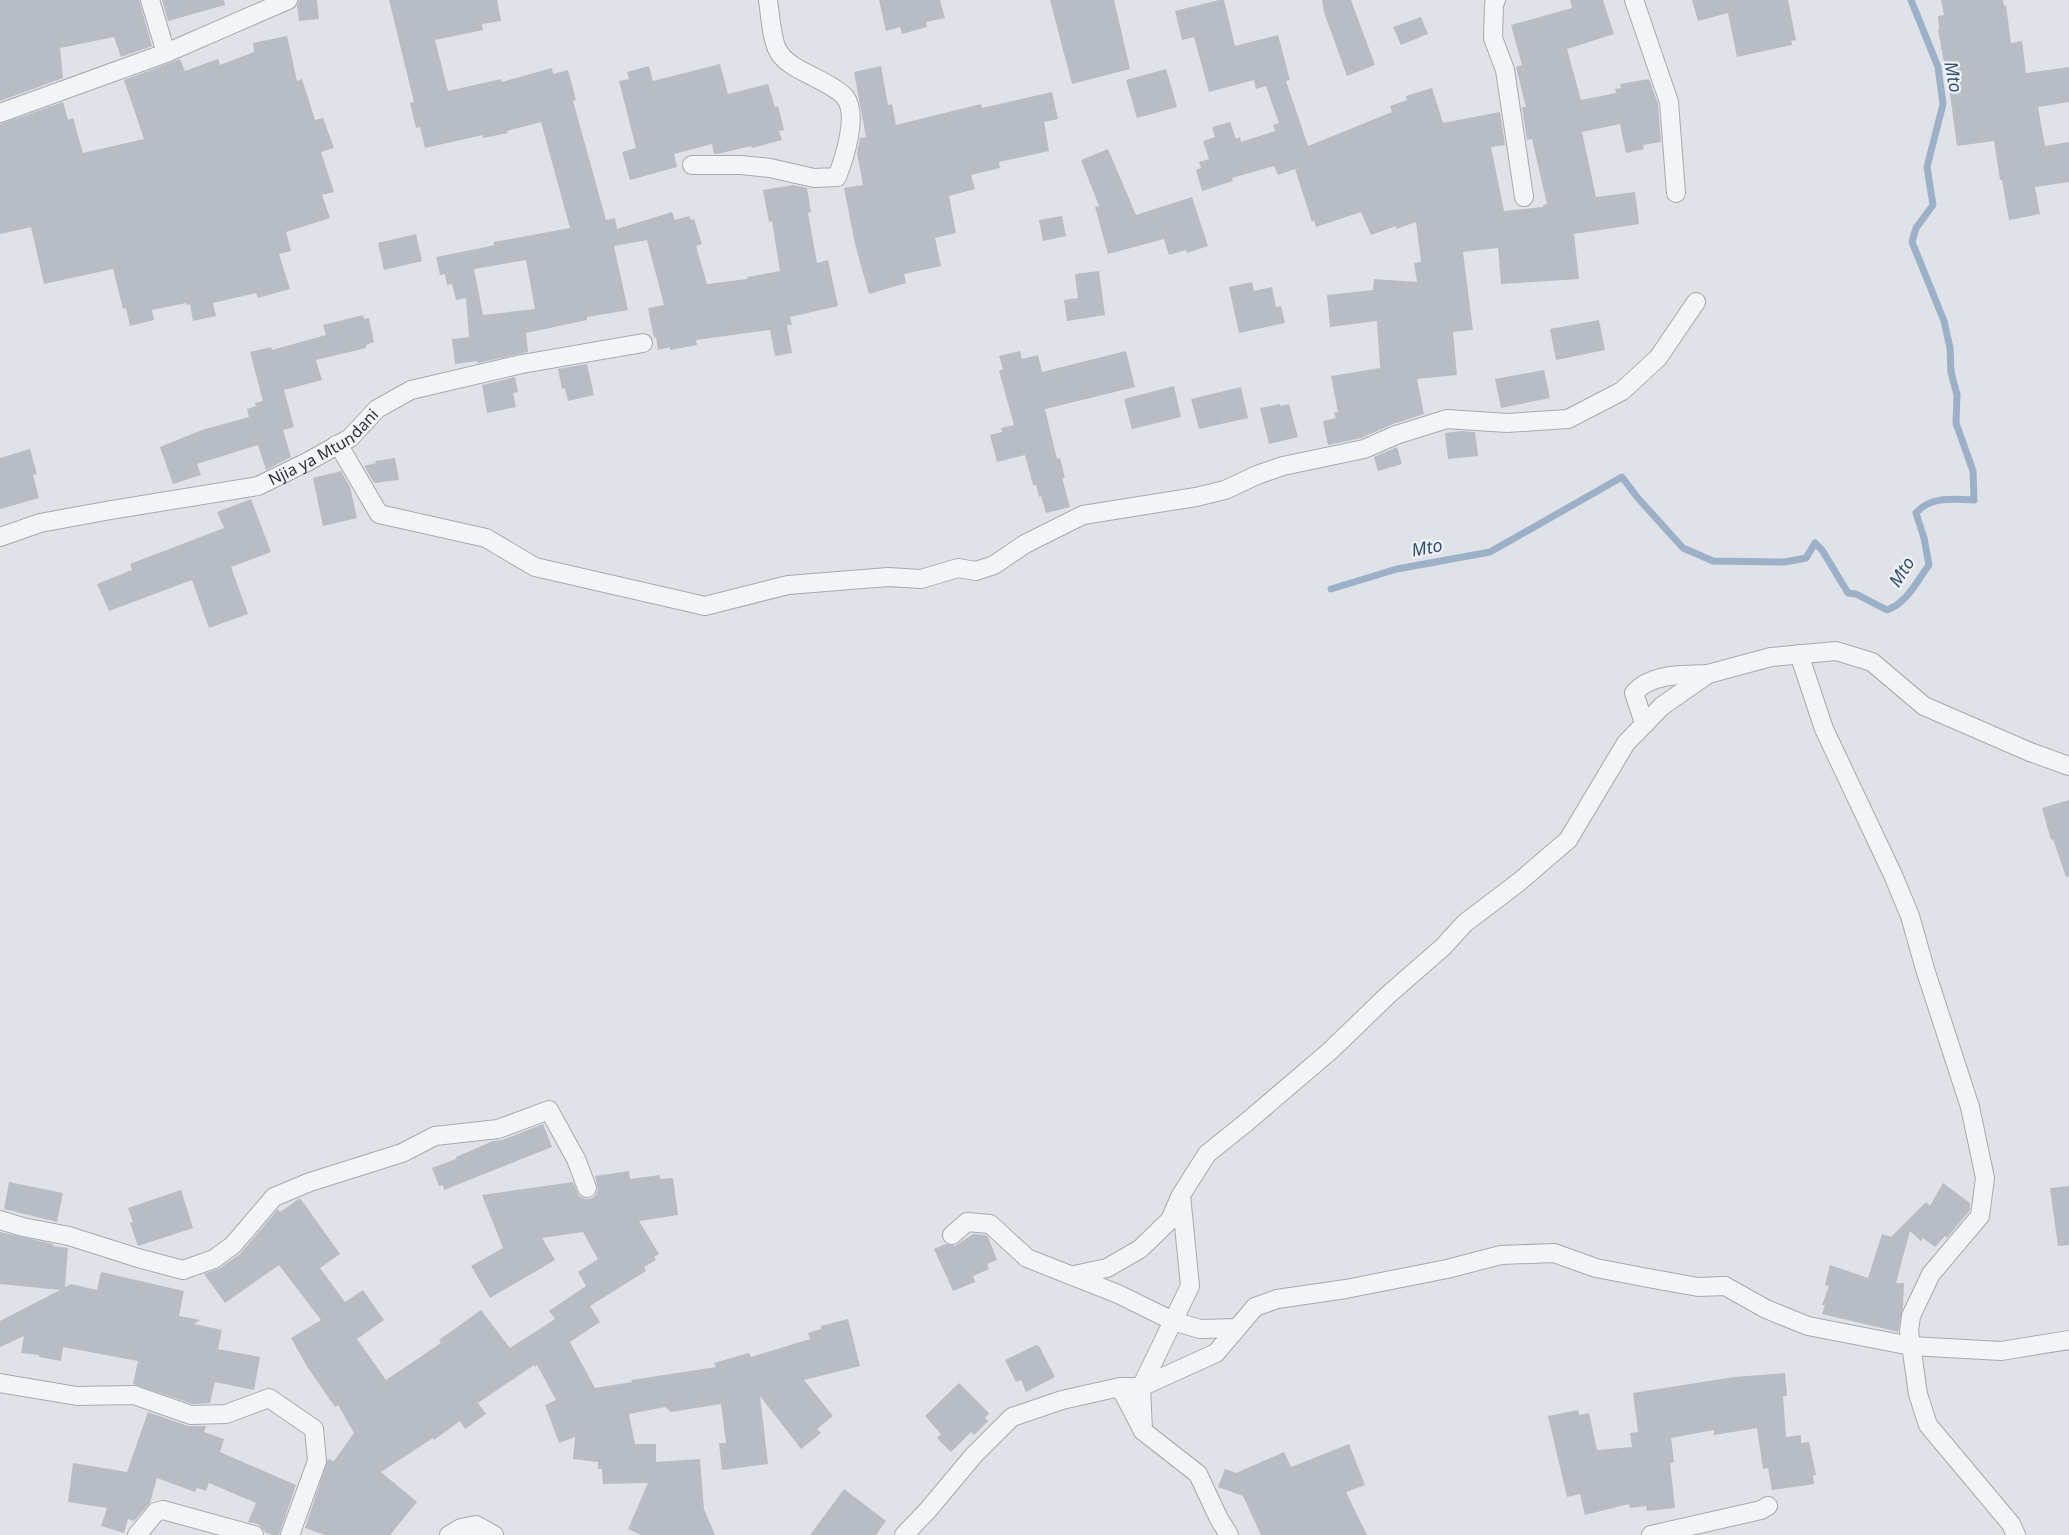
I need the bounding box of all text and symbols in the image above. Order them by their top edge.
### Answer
water label: Mto [1939,59,1969,94]
street label: Njia ya Mtundani [264,404,383,490]
water label: Mto [1409,532,1444,562]
water label: Mto [1883,552,1920,591]

